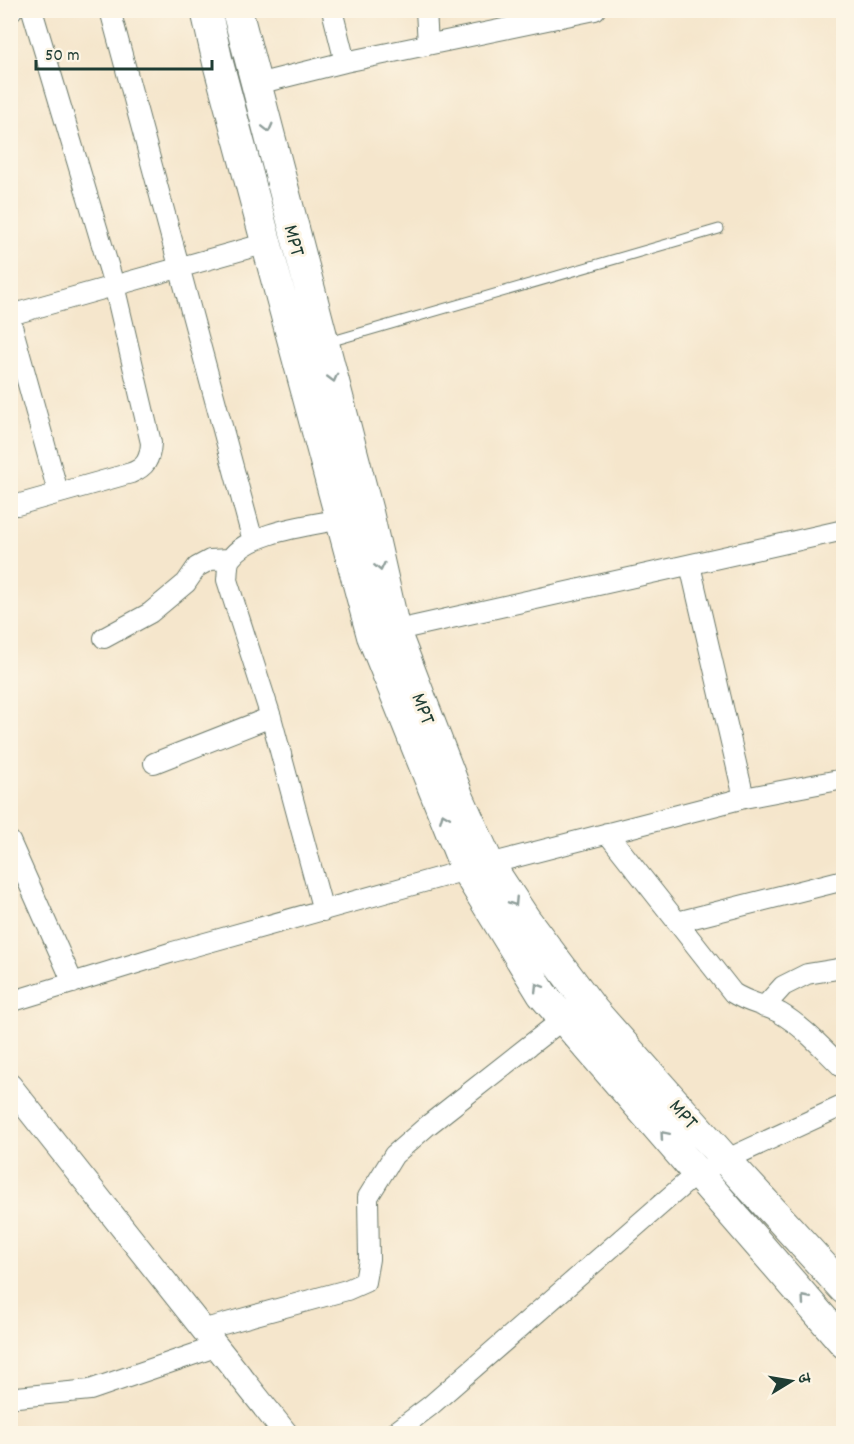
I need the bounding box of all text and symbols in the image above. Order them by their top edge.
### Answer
scale bar [36,33,212,71]
text: 50 m [45,44,80,69]
one-way arrow [261,122,273,133]
street label: MPT [274,222,312,260]
one-way arrow [325,372,338,382]
one-way arrow [373,561,386,571]
street label: MPT [402,689,442,730]
one-way arrow [439,812,451,823]
one-way arrow [507,896,519,906]
one-way arrow [533,983,545,993]
street label: MPT [660,1093,705,1138]
one-way arrow [660,1131,671,1142]
one-way arrow [801,1295,812,1305]
north arrow [761,1351,821,1411]
text: उ [791,1371,816,1386]

